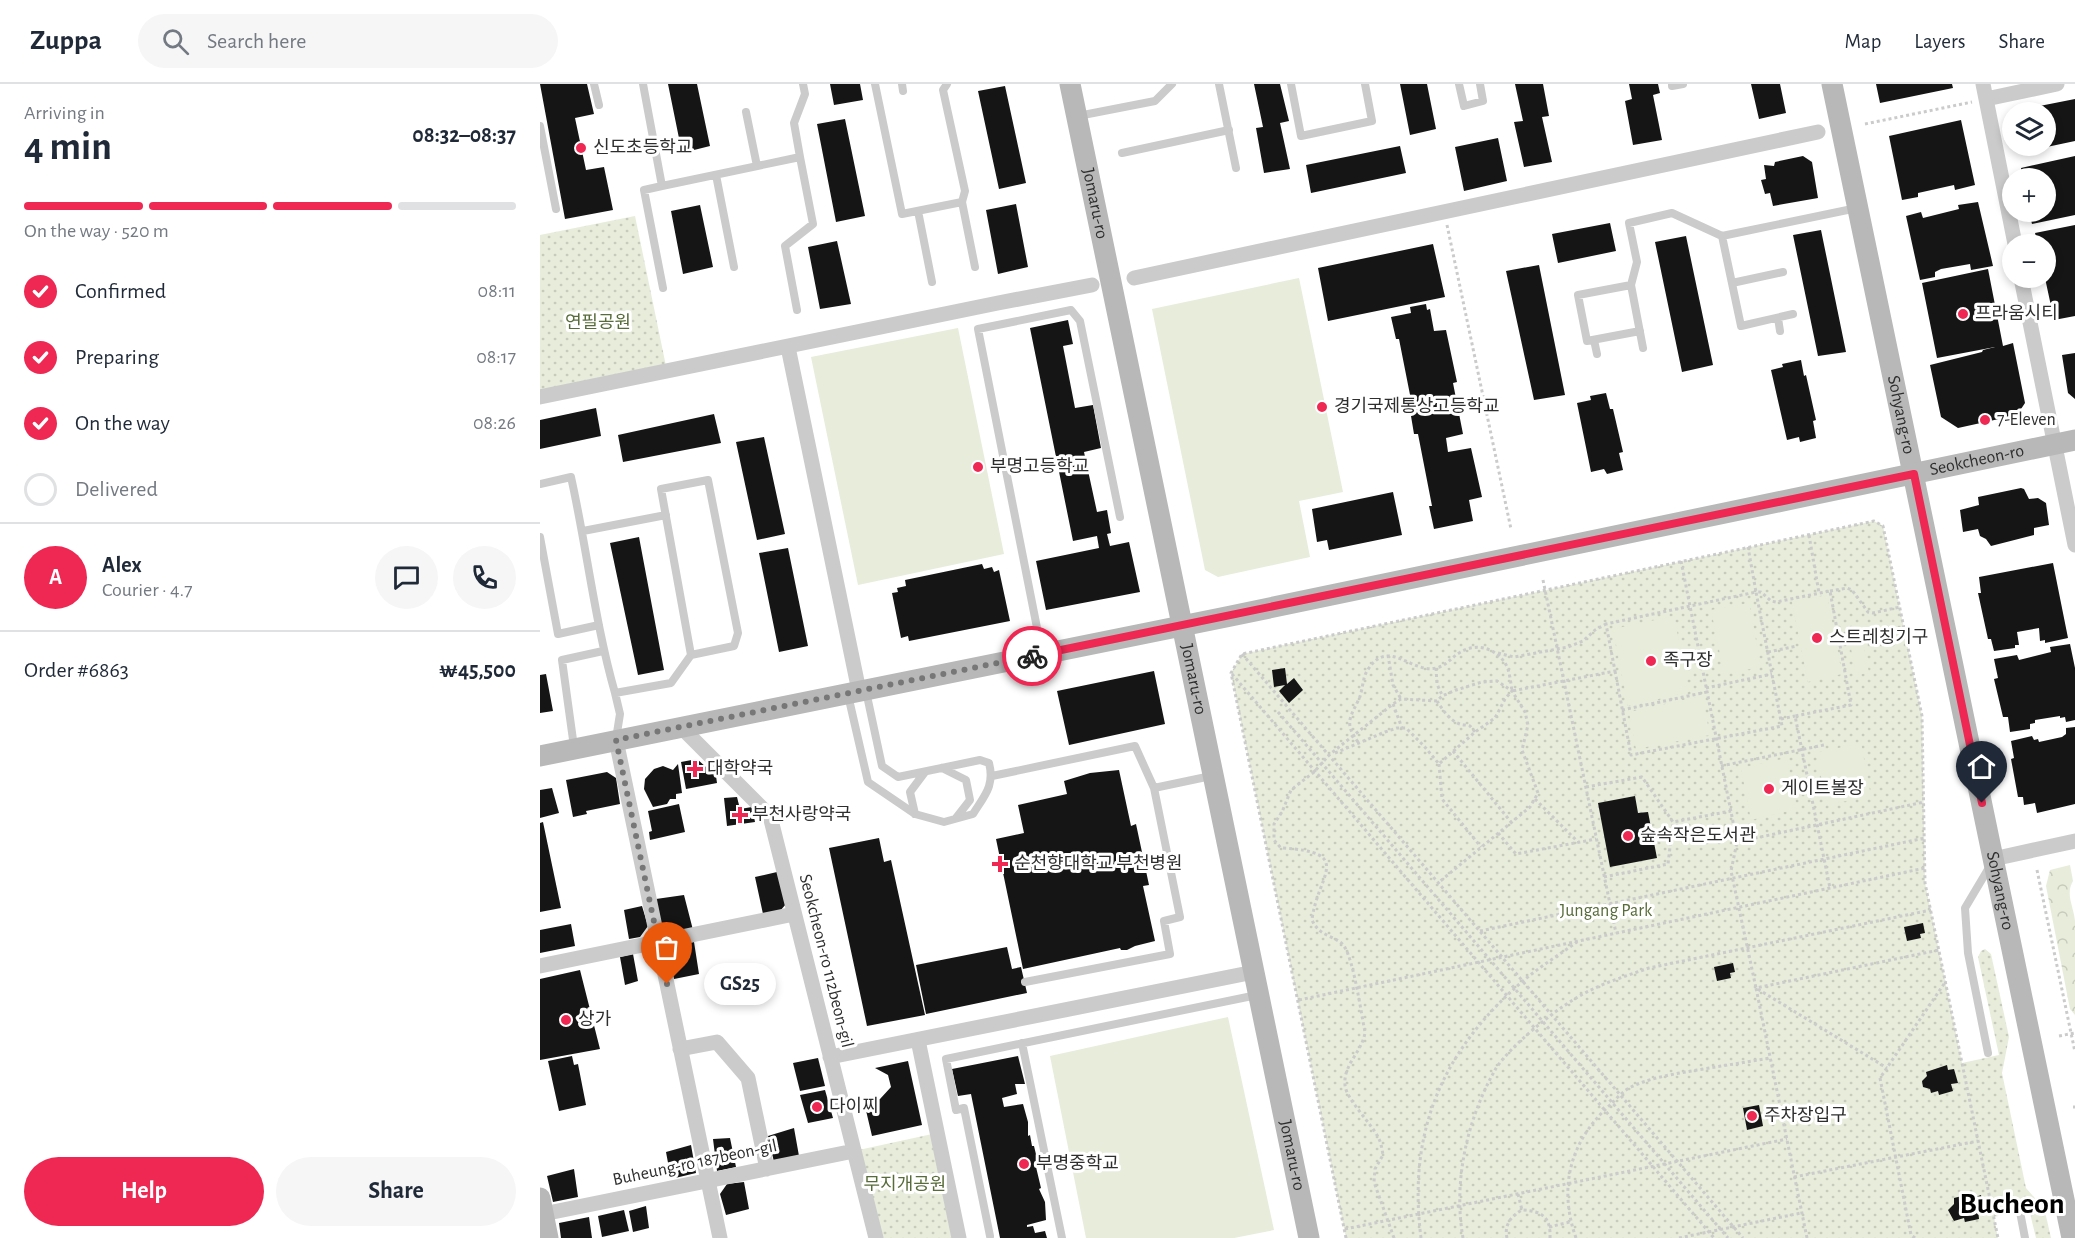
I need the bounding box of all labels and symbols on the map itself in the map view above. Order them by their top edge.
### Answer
place label: 신도초등학교 [593,138,692,157]
marker: 신도초등학교 [574,141,588,155]
street label: Jomaru-ro [1079,167,1111,241]
place label: 프라움시티 [1975,303,2058,323]
marker: 프라움시티 [1956,307,1970,321]
park label: 연필공원 [565,313,631,332]
street label: Sohyang-ro [1884,374,1918,456]
place label: 경기국제통상고등학교 [1334,396,1500,416]
marker: 경기국제통상고등학교 [1315,400,1329,414]
place label: 7-Eleven [1997,411,2056,429]
marker: 7-Eleven [1978,413,1992,427]
street label: Seokcheon-ro [1928,442,2026,479]
place label: 부명고등학교 [990,457,1089,476]
marker: 부명고등학교 [971,460,985,474]
courier [1002,626,1062,686]
place label: 스트레칭기구 [1829,627,1928,647]
marker: 스트레칭기구 [1810,631,1824,645]
street label: Jomaru-ro [1177,642,1209,716]
place label: 족구장 [1663,650,1713,670]
marker: 족구장 [1644,654,1658,668]
pin [1956,741,2007,803]
place label: 대학약국 [707,759,773,778]
marker: 대학약국 [688,762,702,776]
place label: 게이트볼장 [1781,778,1864,798]
marker: 게이트볼장 [1762,782,1776,796]
place label: 부천사랑약국 [752,805,851,824]
marker: 부천사랑약국 [733,808,747,822]
place label: 숲속작은도서관 [1640,826,1756,845]
marker: 숲속작은도서관 [1621,829,1635,843]
street label: Sohyang-ro [1983,850,2017,932]
place label: 순천향대학교 부천병원 [1014,854,1183,873]
marker: 순천향대학교 부천병원 [991,855,1009,873]
street label: Seokcheon-ro 112beon-gil [796,872,856,1050]
park label: Jungang Park [1560,902,1653,920]
pin [641,922,692,984]
callout: GS25 [703,963,775,1005]
place label: 상가 [578,1009,612,1029]
marker: 상가 [559,1013,573,1027]
place label: 다이찌 [829,1096,879,1116]
marker: 다이찌 [810,1100,824,1114]
place label: 주차장입구 [1764,1105,1847,1125]
marker: 주차장입구 [1745,1109,1759,1123]
street label: Jomaru-ro [1276,1118,1308,1192]
street label: Buheung-ro 187beon-gil [611,1137,779,1189]
place label: 부명중학교 [1036,1154,1119,1173]
marker: 부명중학교 [1017,1157,1031,1171]
park label: 무지개공원 [864,1174,946,1194]
district label: Bucheon [1959,1189,2065,1219]

